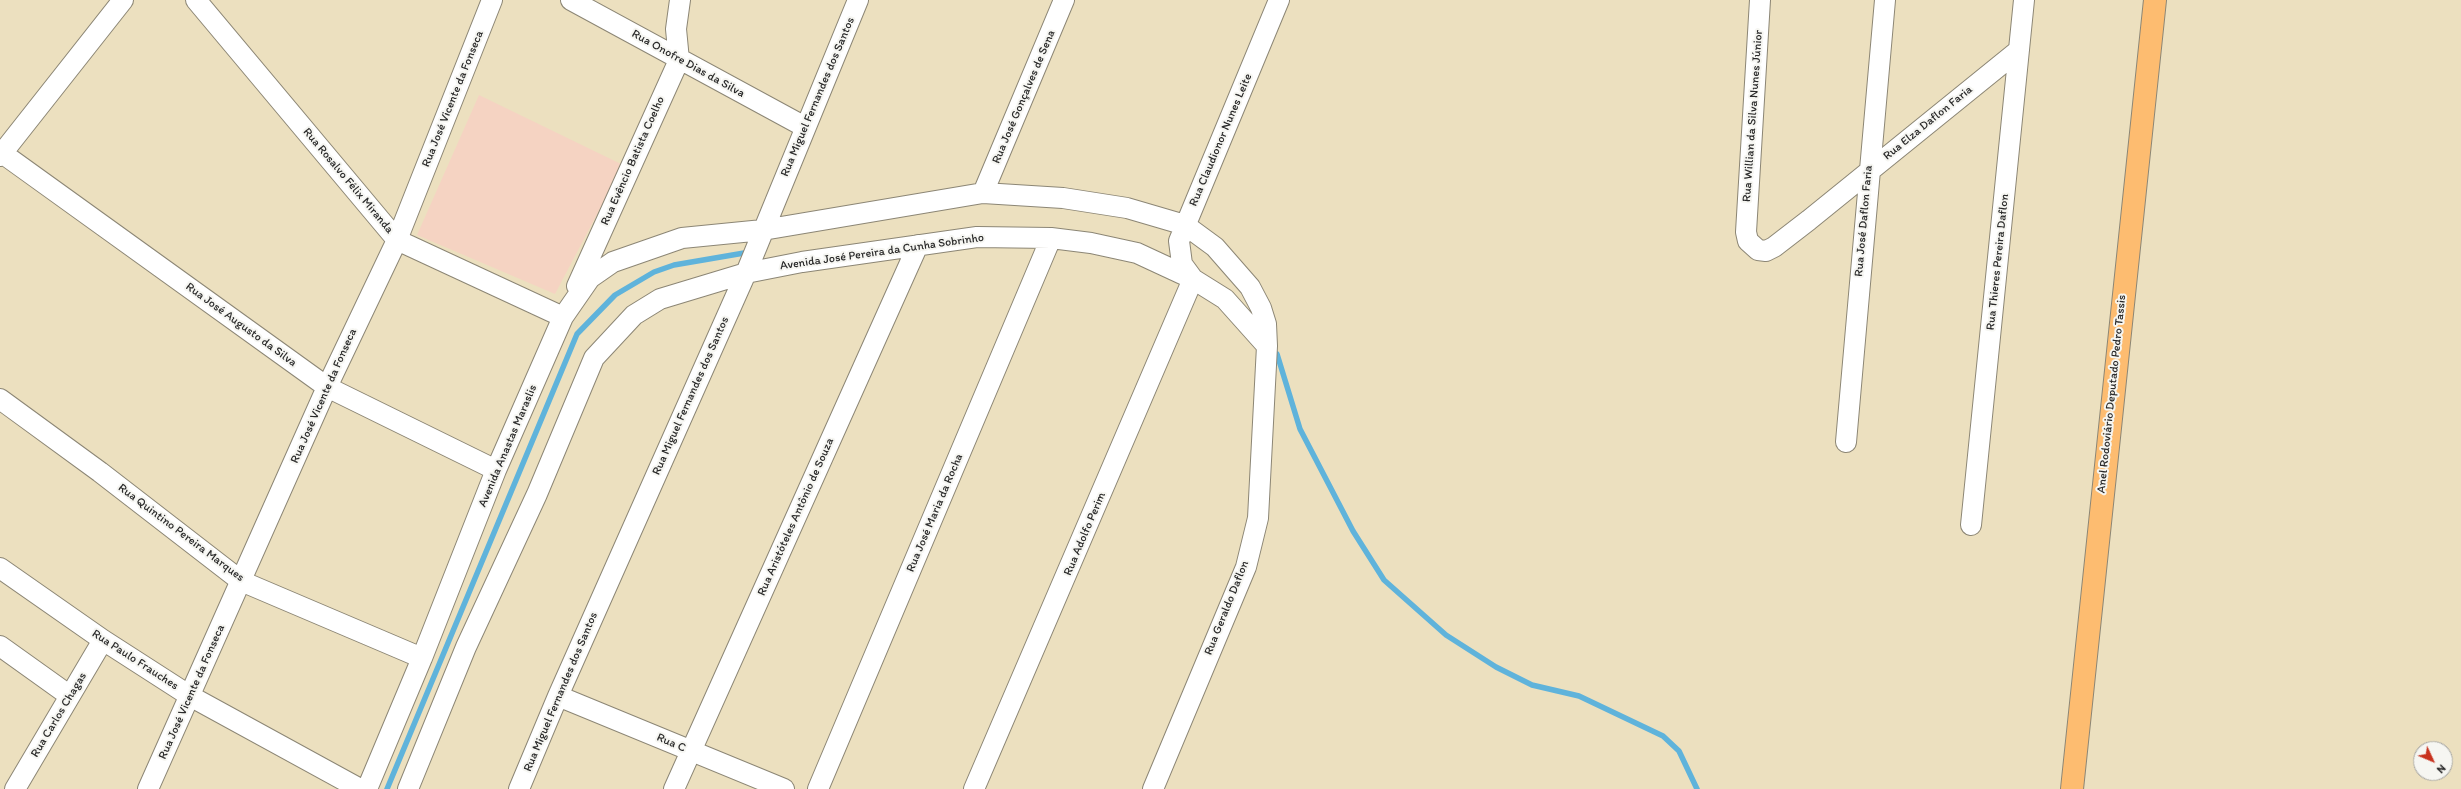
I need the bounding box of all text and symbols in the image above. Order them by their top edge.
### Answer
street label: Rua Miguel Fernandes dos Santos [778,15,858,179]
street label: Rua Onofre Dias da Silva [629,27,747,101]
street label: Rua José Gonçalves de Sena [989,28,1059,166]
street label: Rua José Vicente da Fonseca [419,29,487,169]
street label: Rua Willian da Silva Nunes Júnior [1740,29,1766,203]
street label: Rua Claudionor Nunes Leite [1186,71,1256,209]
street label: Rua Elza Daflon Faria [1880,83,1976,163]
street label: Rua Evêncio Batista Coelho [598,94,668,228]
street label: Rua Rosalvo Félix Miranda [300,125,396,237]
street label: Rua José Daflon Faria [1852,165,1876,277]
street label: Rua Thieres Pereira Daflon [1984,193,2012,331]
street label: Avenida José Pereira da Cunha Sobrinho [779,231,985,273]
street label: Rua José Augusto da Silva [183,280,299,370]
street label: Anel Rodoviário Deputado Pedro Tassis [2094,294,2130,494]
street label: Rua Miguel Fernandes dos Santos [649,315,733,477]
street label: Rua José Vicente da Fonseca [288,326,360,466]
street label: Avenida Anastas Maraslis [476,383,540,509]
street label: Rua Aristóteles Antônio de Souza [755,436,837,598]
street label: Rua José Maria da Rocha [904,452,966,574]
street label: Rua Quintino Pereira Marques [115,481,247,585]
street label: Rua Adolfo Perim [1061,490,1109,578]
street label: Rua Geraldo Daflon [1201,559,1253,657]
street label: Rua Miguel Fernandes dos Santos [521,610,601,774]
street label: Rua José Vicente da Fonseca [156,622,228,762]
street label: Rua Paulo Frauches [89,627,181,693]
street label: Rua Carlos Chagas [28,670,90,760]
street label: Rua C [654,730,688,756]
north arrow [2413,741,2453,781]
text: N [2434,762,2449,776]

